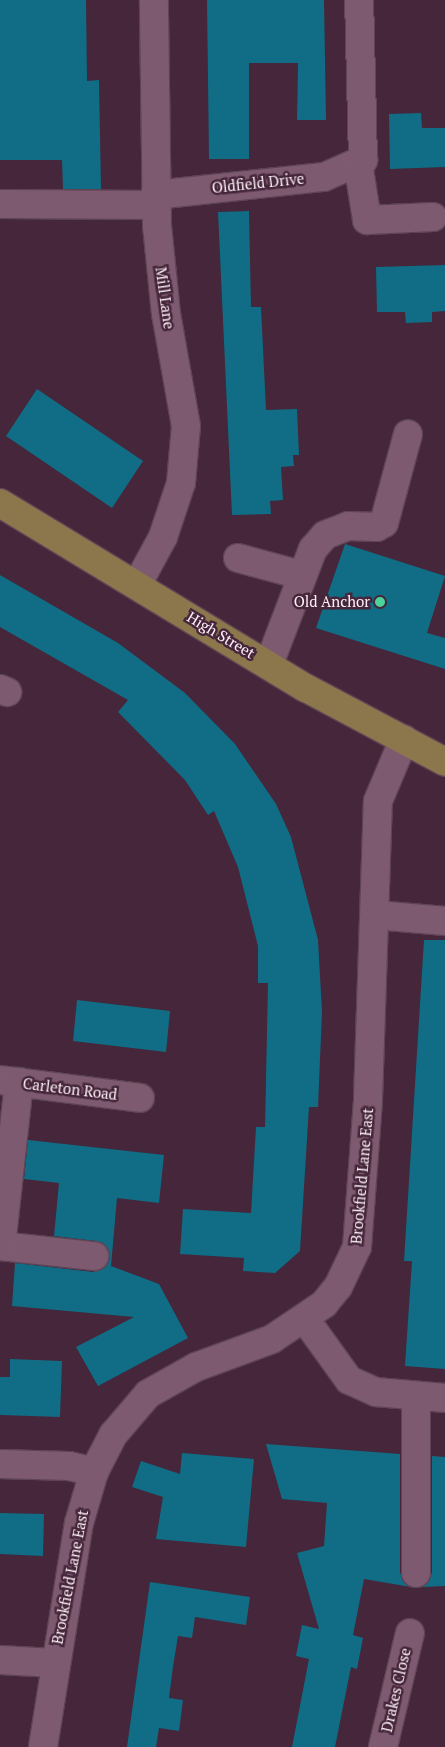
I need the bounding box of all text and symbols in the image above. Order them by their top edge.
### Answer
street label: Oldfield Drive [211,169,305,197]
street label: Mill Lane [152,266,178,330]
place label: Old Anchor [293,593,370,611]
marker: Old Anchor [374,596,386,608]
street label: High Street [184,608,258,662]
street label: Carleton Road [22,1074,118,1104]
street label: Brookfield Lane East [347,1107,377,1245]
street label: Brookfield Lane East [48,1508,92,1646]
street label: Drakes Close [378,1646,414,1734]

